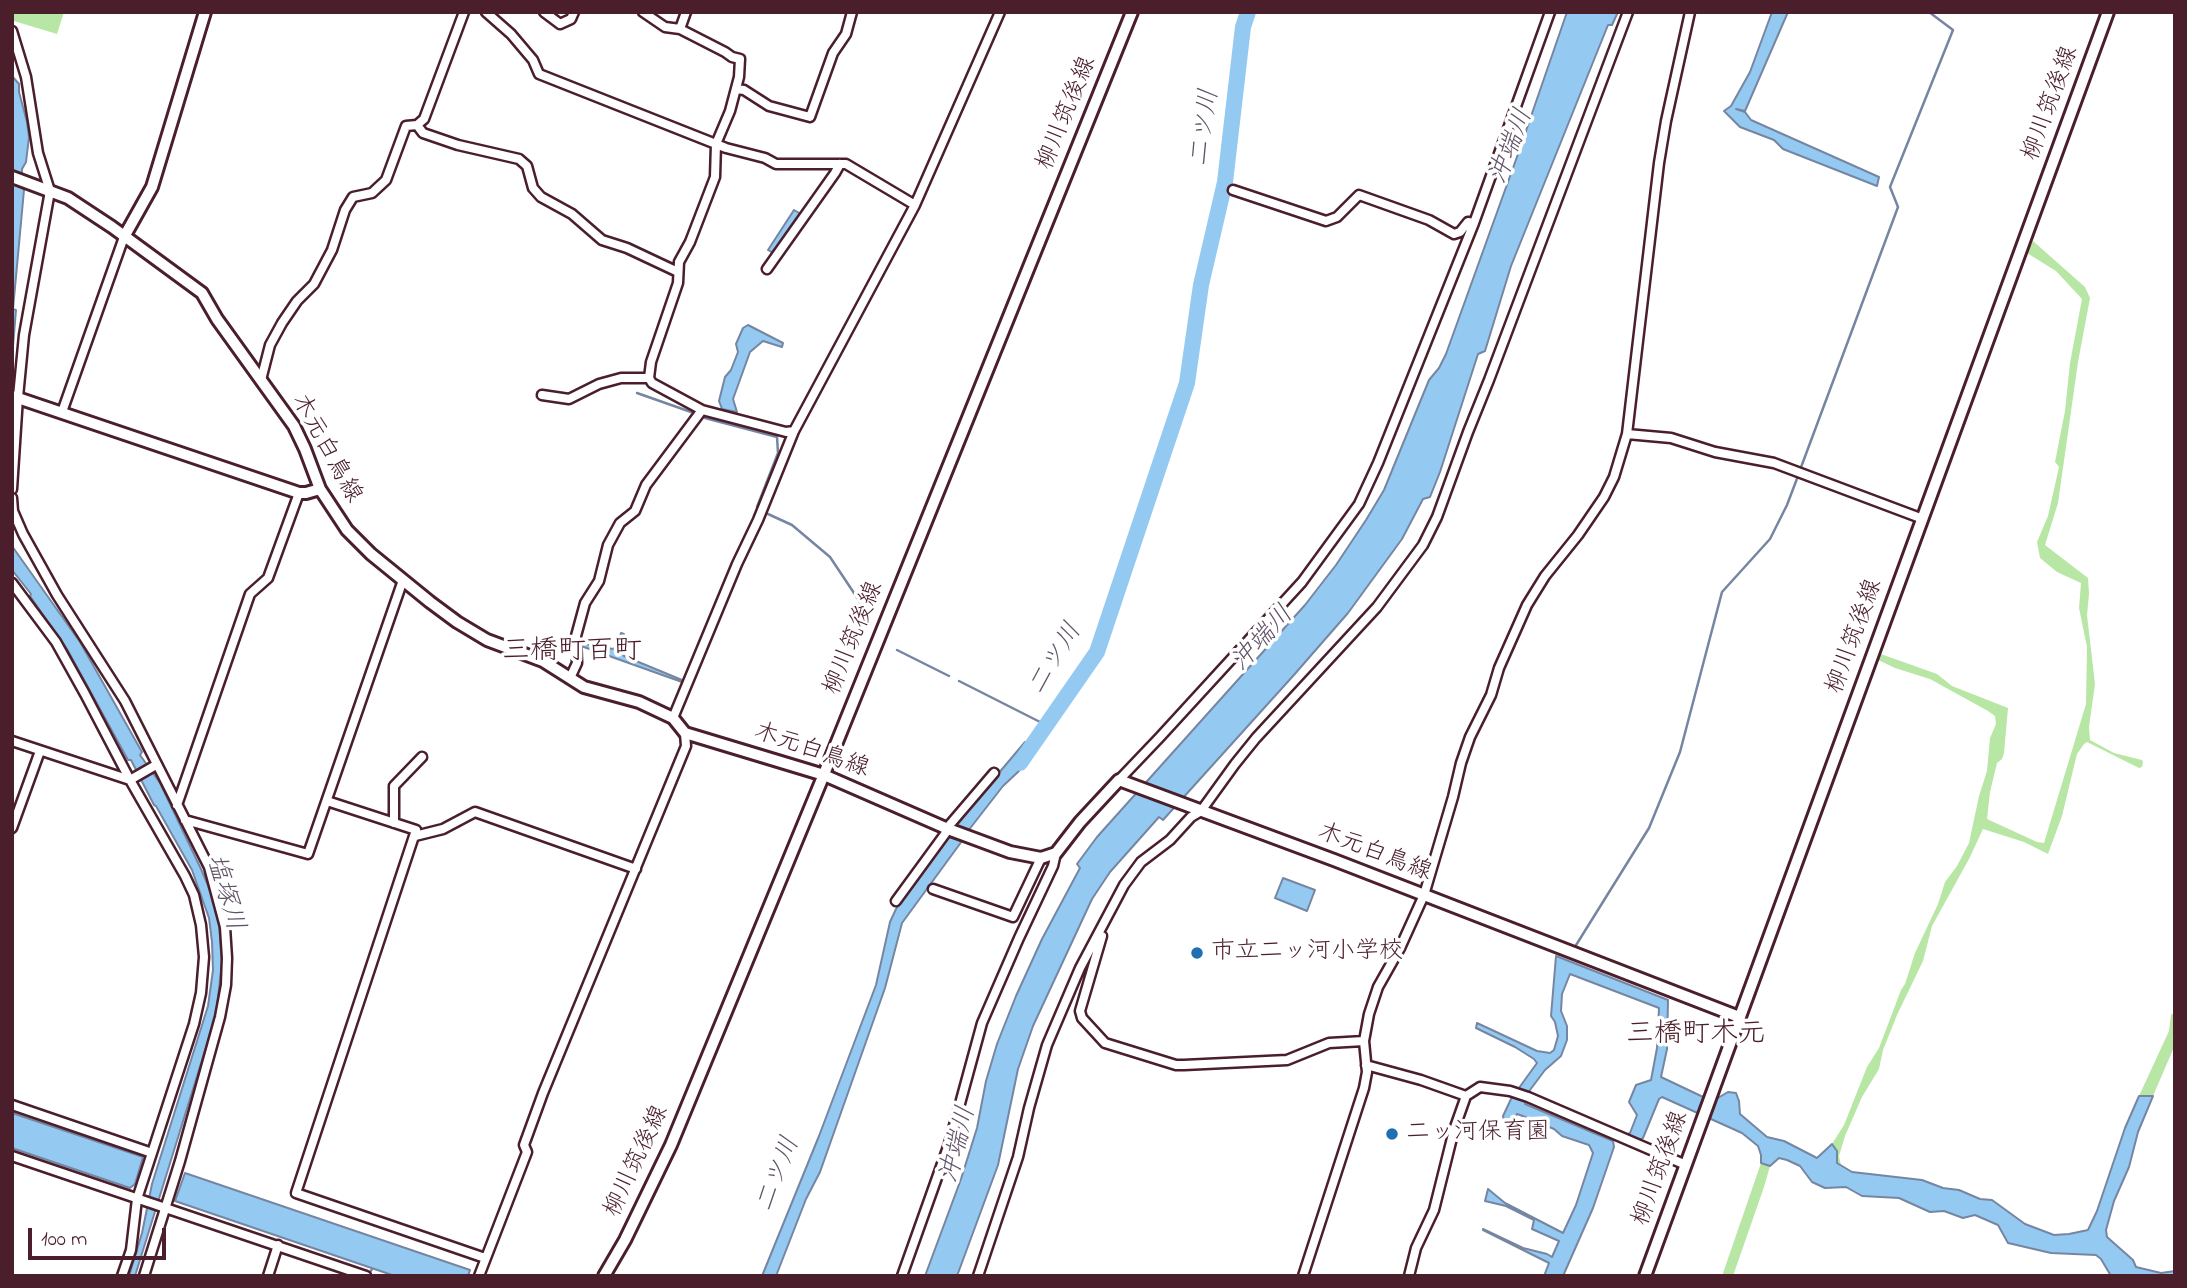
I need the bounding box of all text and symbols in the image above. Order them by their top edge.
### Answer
street label: 柳川筑後線 [2018,43,2086,165]
street label: 柳川筑後線 [1032,53,1104,175]
water label: 二ツ川 [1186,87,1228,169]
water label: 沖端川 [1484,105,1542,189]
street label: 木元白鳥線 [283,390,367,508]
street label: 柳川筑後線 [1822,576,1890,698]
street label: 柳川筑後線 [819,578,891,700]
water label: 沖端川 [1226,601,1302,679]
water label: 二ツ川 [1024,619,1090,701]
district label: 三橋町百町 [502,636,642,670]
street label: 木元白鳥線 [750,719,872,785]
street label: 木元白鳥線 [1313,819,1435,889]
water label: 塩塚川 [197,851,249,935]
place label: 市立二ッ河小学校 [1211,939,1403,967]
marker: 市立二ッ河小学校 [1189,945,1205,961]
district label: 三橋町木元 [1626,1019,1766,1053]
street label: 柳川筑後線 [600,1102,676,1222]
water label: 沖端川 [935,1103,985,1187]
street label: 柳川筑後線 [1628,1108,1696,1230]
place label: 二ッ河保育園 [1406,1120,1550,1148]
marker: 二ッ河保育園 [1384,1126,1400,1142]
water label: 二ツ川 [751,1133,809,1217]
scale bar [32,1214,170,1258]
text: 100 m [41,1225,87,1255]

